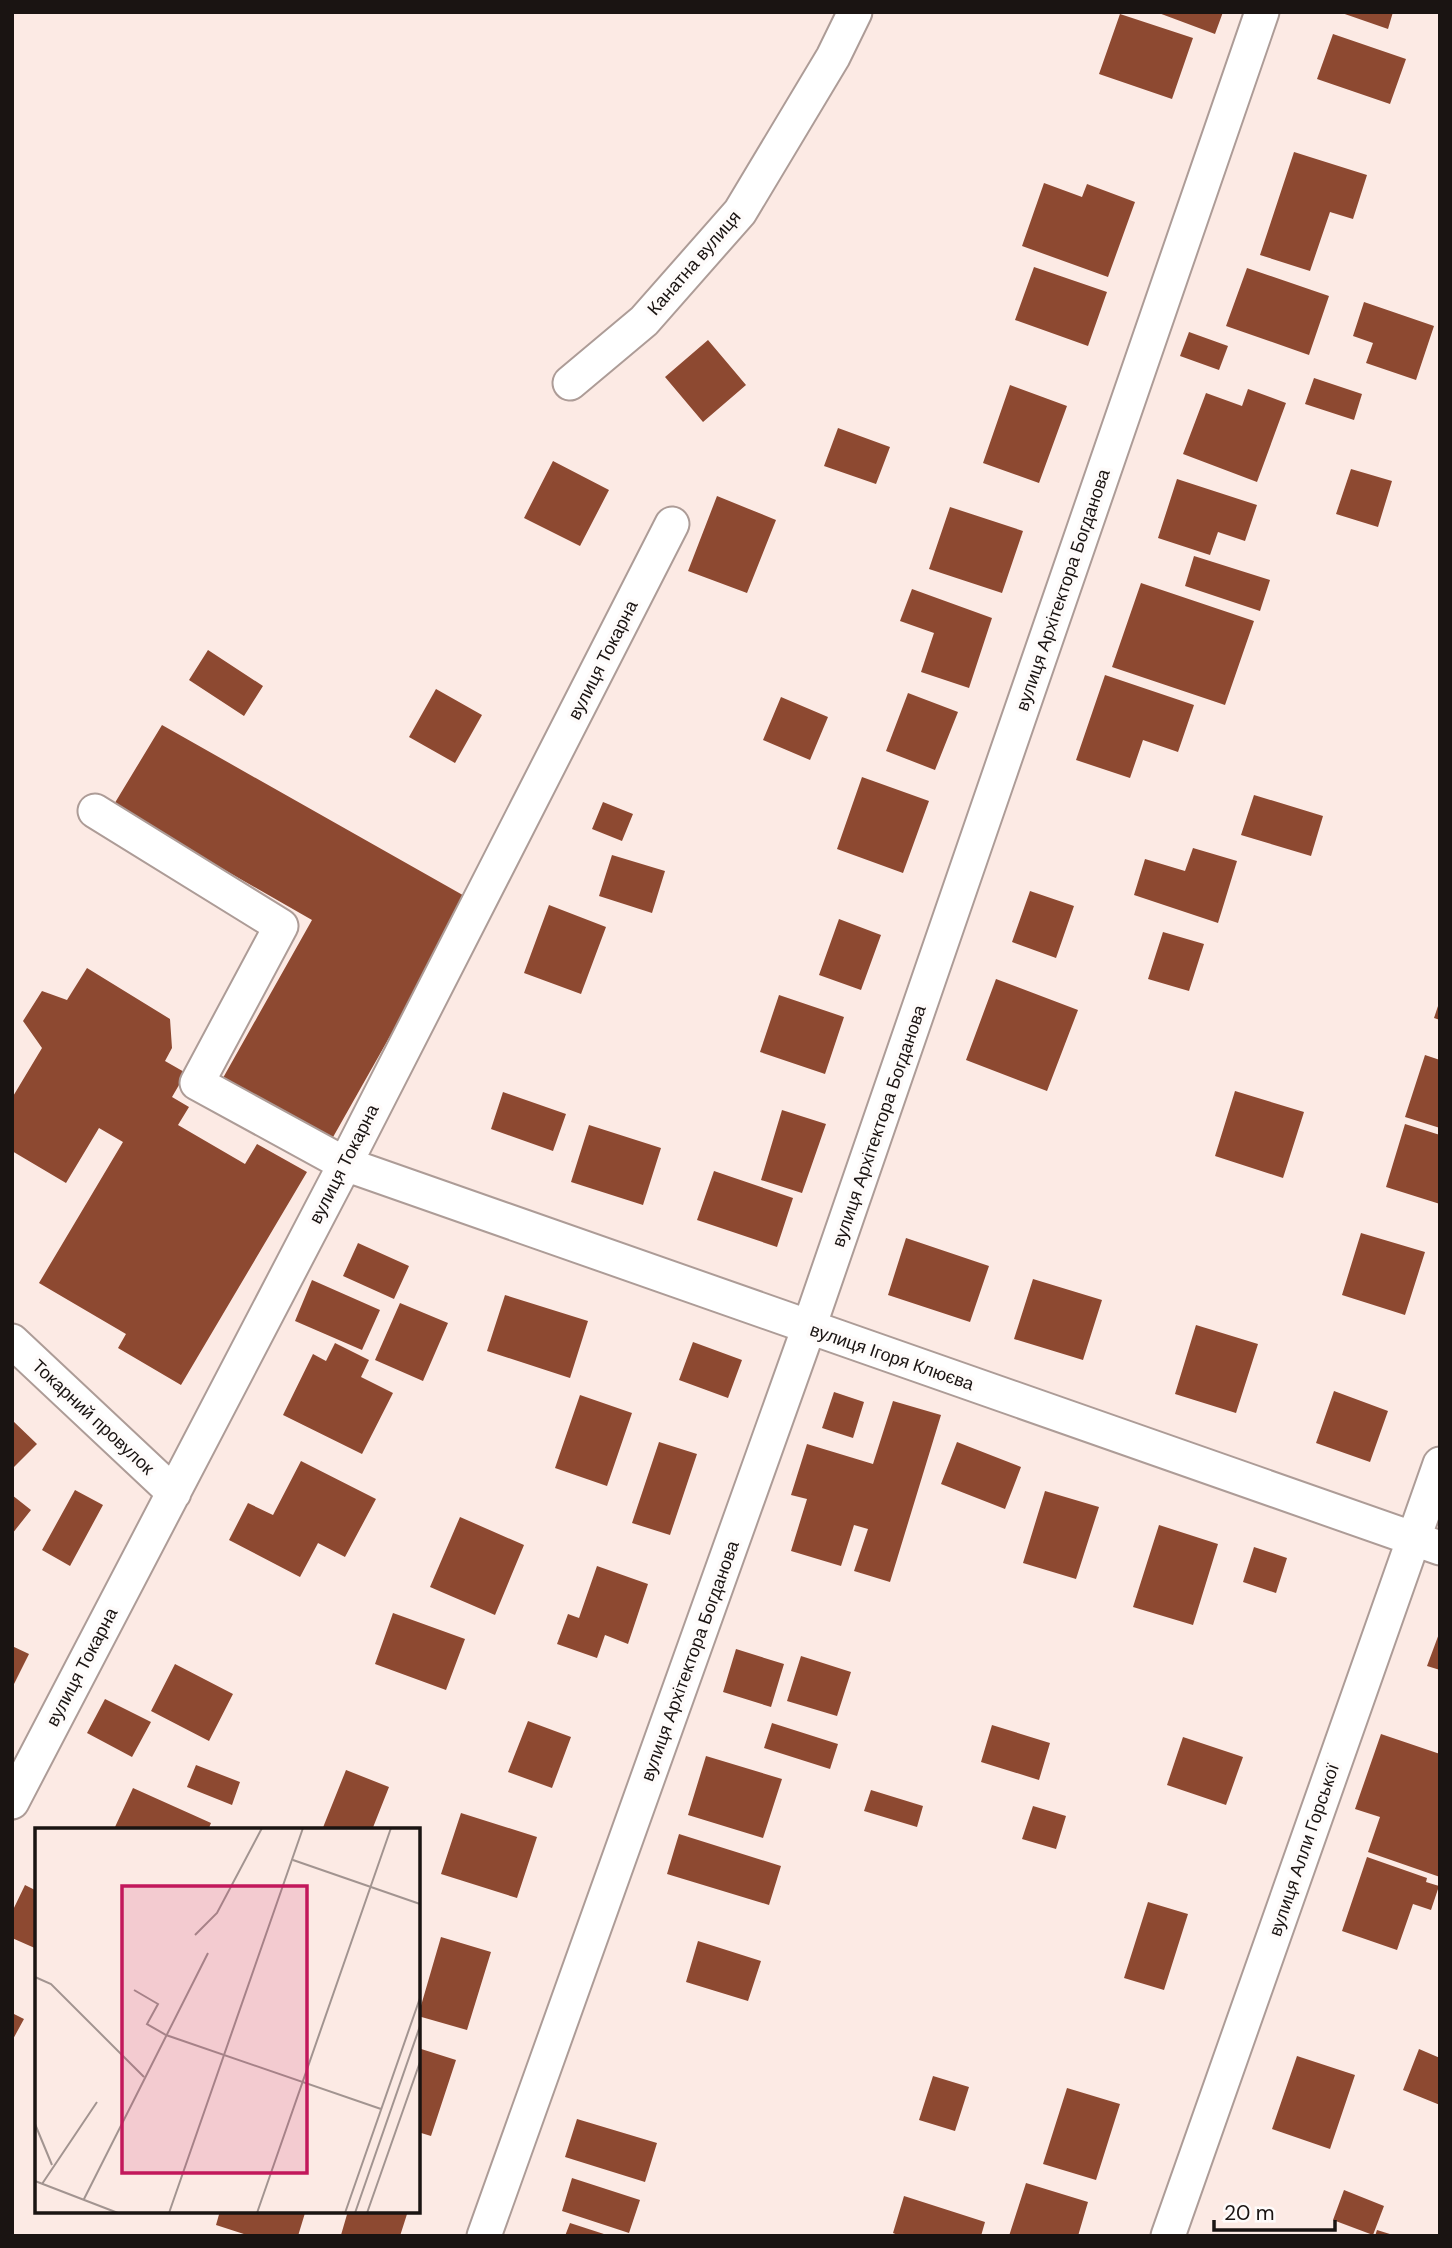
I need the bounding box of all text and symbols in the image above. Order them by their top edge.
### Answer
street label: Канатна вулиця [642,206,746,320]
street label: вулиця Архітектора Богданова [1010,465,1116,714]
street label: вулиця Токарна [563,595,644,724]
street label: вулиця Архітектора Богданова [826,1001,932,1250]
street label: вулиця Токарна [304,1099,385,1228]
street label: вулиця Ігоря Клюєва [807,1318,978,1397]
street label: Токарний провулок [27,1354,159,1480]
street label: вулиця Архітектора Богданова [635,1536,745,1785]
street label: вулиця Токарна [41,1603,124,1730]
street label: вулиця Алли Горської [1263,1760,1345,1940]
inset map [35,1828,420,2213]
scale bar [1214,2188,1335,2232]
text: 20 m [1224,2199,1275,2227]

